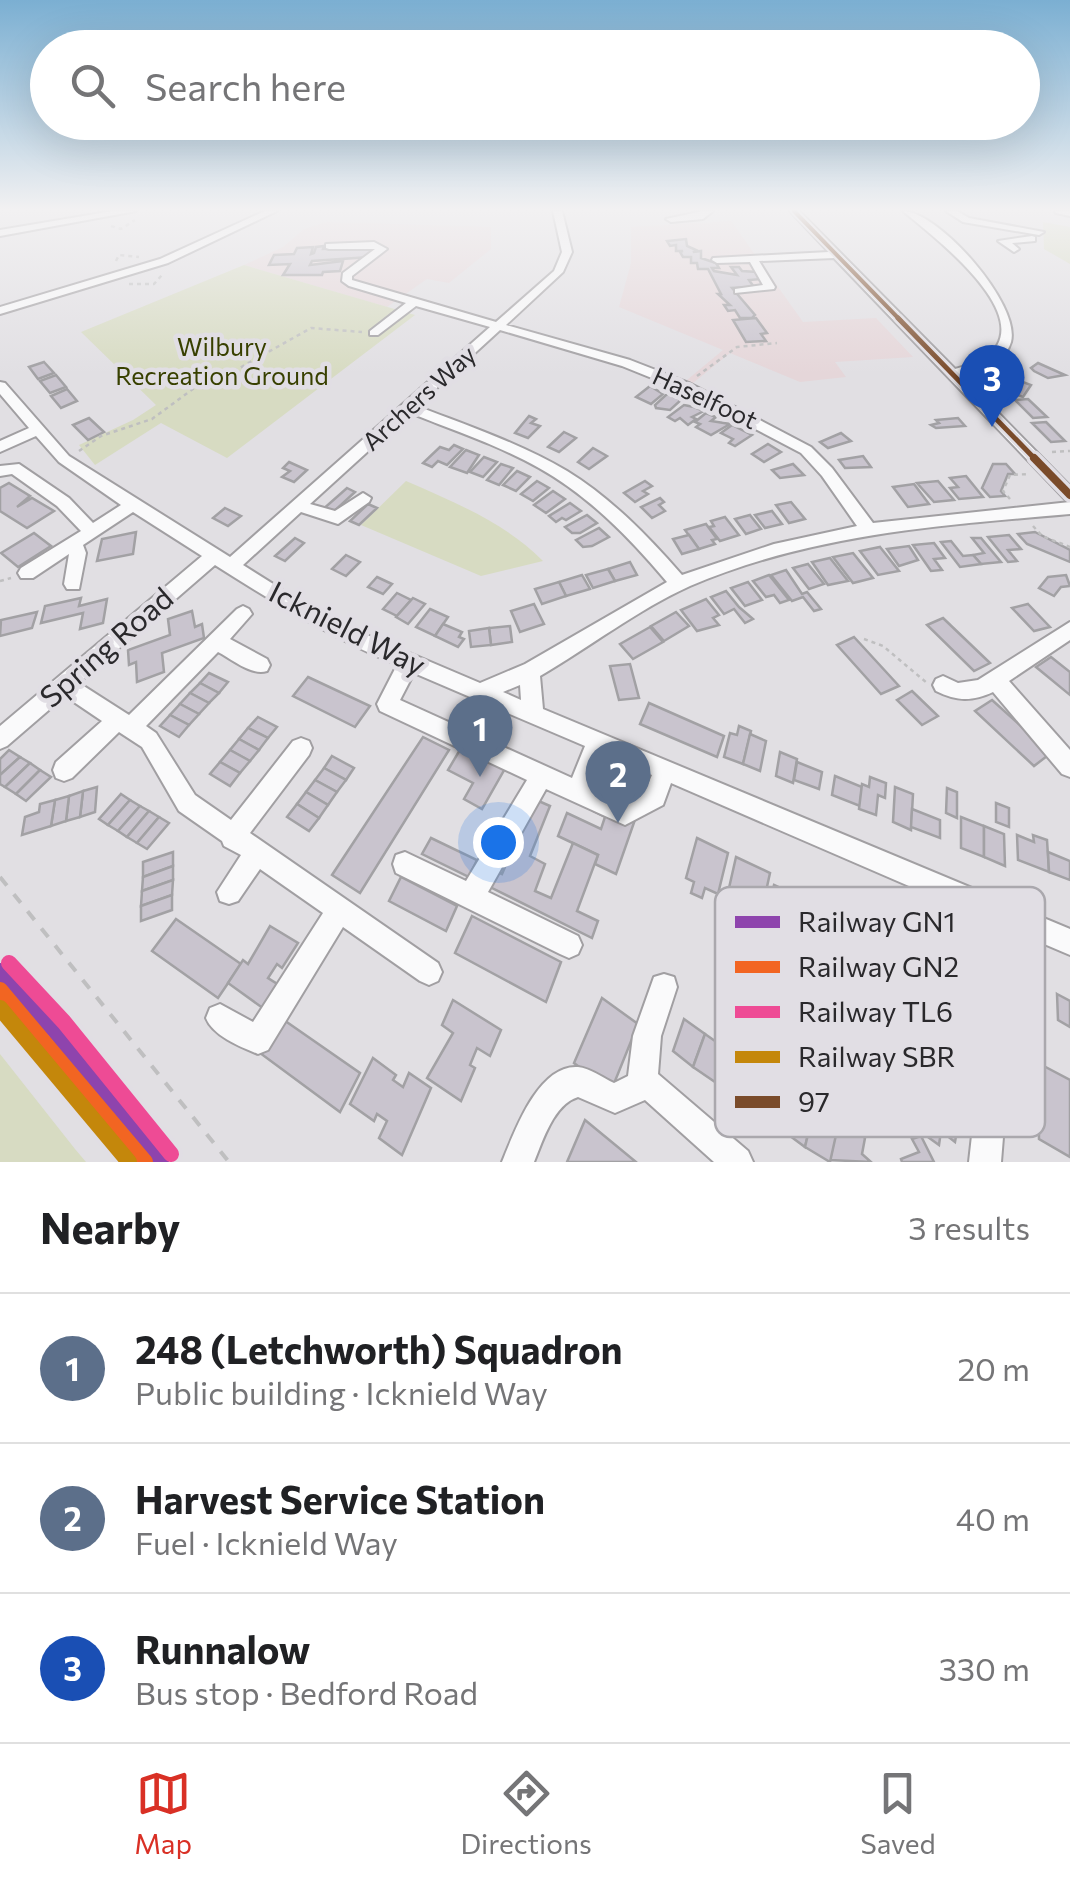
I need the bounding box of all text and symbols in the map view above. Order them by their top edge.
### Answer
search box [30,30,1040,140]
icon: search [65,58,120,113]
text: Search here [145,62,346,109]
park label: Wilbury Recreation Ground [115,331,329,390]
street label: Archers Way [355,338,481,456]
pin: 3 [960,344,1024,427]
street label: Haselfoot [648,360,762,434]
street label: Icknield Way [264,572,433,682]
street label: Spring Road [31,578,179,714]
pin: 1 [448,694,512,777]
pin: 2 [586,740,650,823]
your location [473,817,524,868]
legend [715,887,1045,1137]
text: Railway GN1 [798,904,956,938]
text: Railway GN2 [798,949,959,983]
text: Railway TL6 [798,994,953,1028]
text: Railway SBR [798,1039,955,1073]
text: 97 [798,1084,830,1118]
text: Nearby [40,1201,180,1253]
text: 3 results [908,1207,1030,1247]
text: 248 (Letchworth) Squadron [135,1325,623,1372]
text: 1 [65,1348,80,1388]
text: 20 m [957,1348,1030,1388]
text: Public building · Icknield Way [135,1372,548,1412]
text: Harvest Service Station [135,1475,545,1522]
text: 2 [63,1498,82,1538]
text: 40 m [956,1498,1030,1538]
text: Fuel · Icknield Way [135,1522,398,1562]
text: Runnalow [135,1625,310,1672]
text: 3 [63,1648,82,1688]
text: 330 m [939,1648,1030,1688]
text: Bus stop · Bedford Road [135,1672,478,1712]
tab: Map [134,1766,192,1860]
tab: Directions [460,1766,592,1860]
tab: Saved [860,1766,936,1860]

